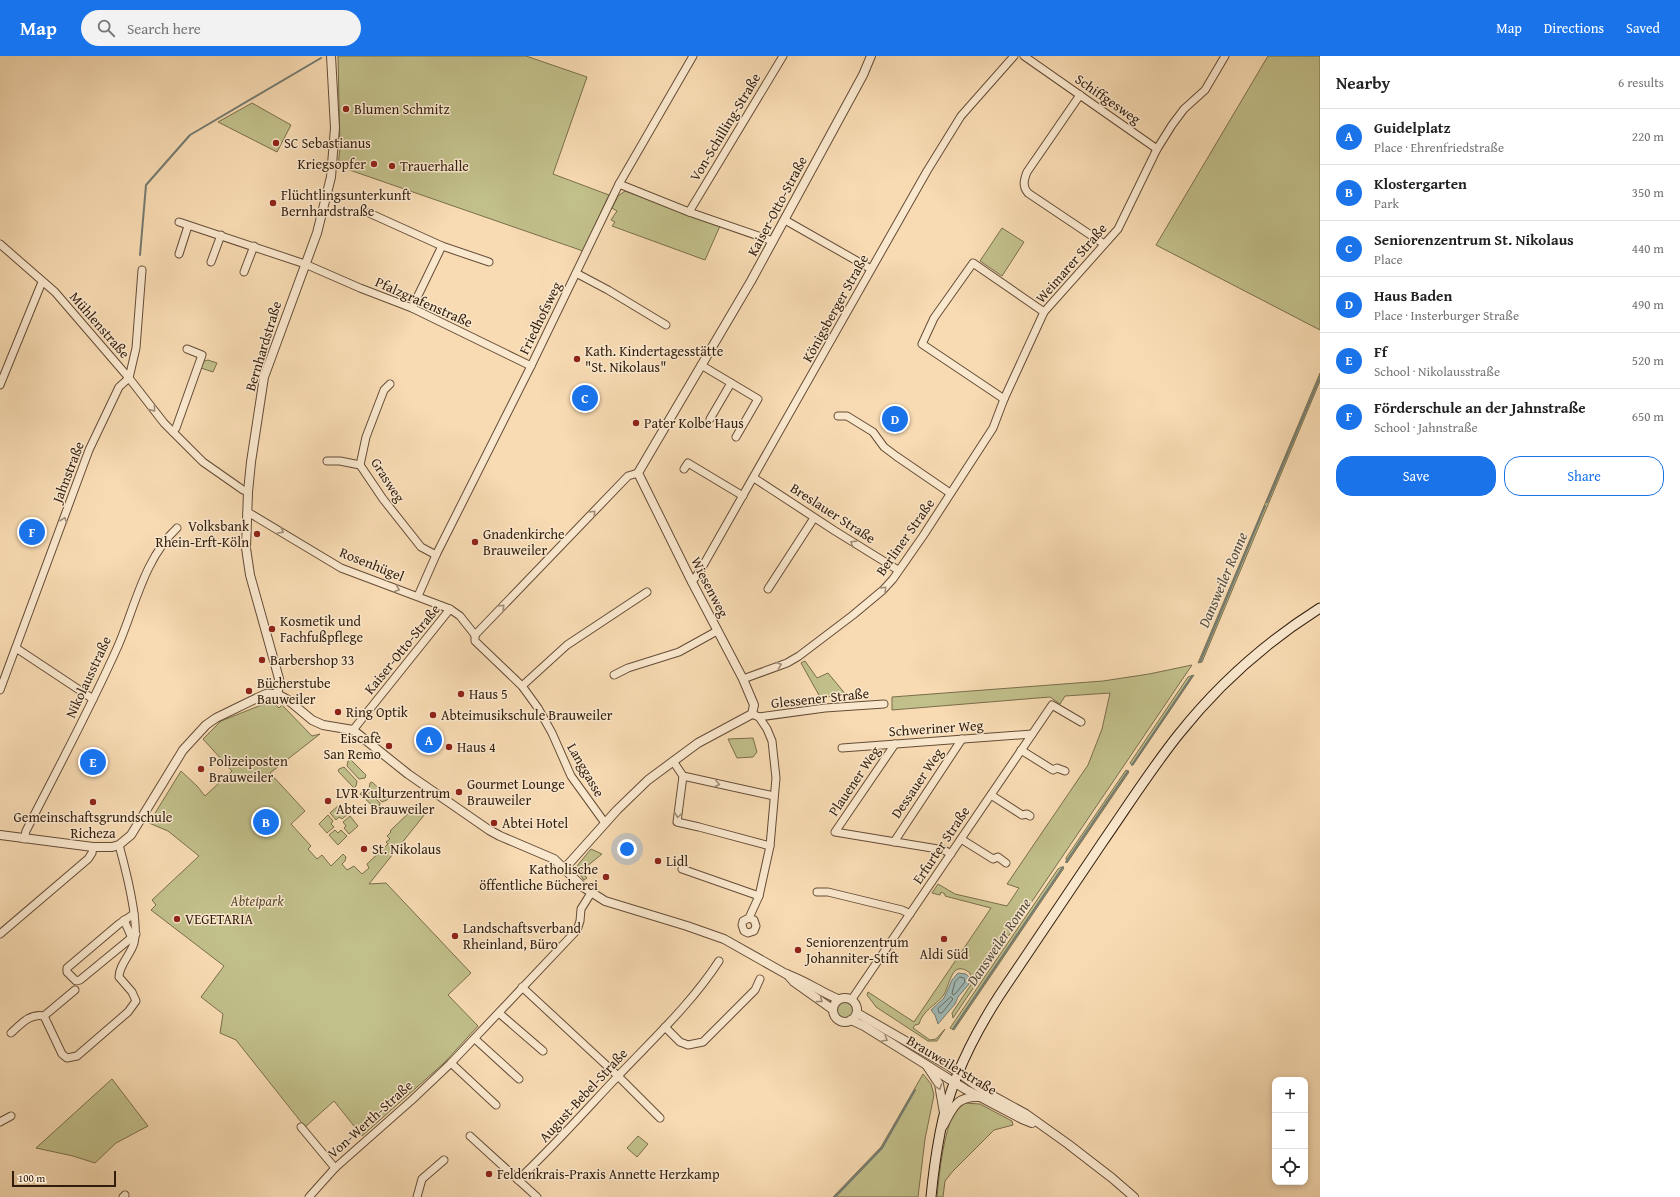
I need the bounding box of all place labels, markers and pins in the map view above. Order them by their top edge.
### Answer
place label: Blumen Schmitz [354,99,450,119]
marker: Blumen Schmitz [341,104,351,114]
place label: SC Sebastianus [284,133,371,153]
marker: SC Sebastianus [271,138,281,148]
place label: Kriegsopfer [297,154,366,174]
place label: Trauerhalle [400,156,469,176]
marker: Kriegsopfer [369,159,379,169]
marker: Trauerhalle [387,161,397,171]
place label: Flüchtlingsunterkunft Bernhardstraße [281,185,411,221]
marker: Flüchtlingsunterkunft Bernhardstraße [268,198,278,208]
place label: Kath. Kindertagesstätte "St. Nikolaus" [585,341,724,377]
marker: Kath. Kindertagesstätte "St. Nikolaus" [572,354,582,364]
pin: C [572,383,598,413]
pin: D [882,404,908,434]
place label: Pater Kolbe Haus [644,413,744,433]
marker: Pater Kolbe Haus [631,418,641,428]
place label: Volksbank Rhein-Erft-Köln [156,516,250,552]
pin: F [19,517,45,547]
place label: Gnadenkirche Brauweiler [483,524,565,560]
marker: Volksbank Rhein-Erft-Köln [252,529,262,539]
marker: Gnadenkirche Brauweiler [470,537,480,547]
place label: Kosmetik und Fachfußpflege [280,611,364,647]
marker: Kosmetik und Fachfußpflege [267,624,277,634]
place label: Barbershop 33 [270,650,355,670]
marker: Barbershop 33 [257,655,267,665]
place label: Bücherstube Bauweiler [257,673,331,709]
place label: Haus 5 [469,684,508,704]
marker: Bücherstube Bauweiler [244,686,254,696]
marker: Haus 5 [456,689,466,699]
place label: Ring Optik [346,702,409,722]
place label: Abteimusikschule Brauweiler [441,705,613,725]
marker: Ring Optik [333,707,343,717]
marker: Abteimusikschule Brauweiler [428,710,438,720]
pin: A [416,725,442,755]
place label: Eiscafè San Remo [323,728,381,764]
place label: Haus 4 [457,737,496,757]
marker: Eiscafè San Remo [384,741,394,751]
marker: Haus 4 [444,742,454,752]
pin: E [80,747,106,777]
place label: Polizeiposten Brauweiler [209,751,288,787]
marker: Polizeiposten Brauweiler [196,764,206,774]
place label: Gourmet Lounge Brauweiler [467,774,565,810]
place label: LVR Kulturzentrum Abtei Brauweiler [336,783,451,819]
marker: Gourmet Lounge Brauweiler [454,787,464,797]
marker: LVR Kulturzentrum Abtei Brauweiler [323,796,333,806]
marker: Gemeinschaftsgrundschule Richeza [88,797,98,807]
place label: Gemeinschaftsgrundschule Richeza [14,807,173,843]
pin: B [253,807,279,837]
place label: Abtei Hotel [502,813,568,833]
marker: Abtei Hotel [489,818,499,828]
place label: St. Nikolaus [372,839,441,859]
marker: St. Nikolaus [359,844,369,854]
place label: Lidl [666,851,688,871]
marker: Lidl [653,856,663,866]
place label: Katholische öffentliche Bücherei [479,859,598,895]
marker: Katholische öffentliche Bücherei [601,872,611,882]
place label: VEGETARIA [185,909,253,929]
marker: VEGETARIA [172,914,182,924]
place label: Landschaftsverband Rheinland, Büro [463,918,581,954]
marker: Landschaftsverband Rheinland, Büro [450,931,460,941]
place label: Seniorenzentrum Johanniter-Stift [804,932,909,968]
marker: Aldi Süd [939,934,949,944]
place label: Aldi Süd [920,944,969,964]
marker: Seniorenzentrum Johanniter-Stift [793,945,803,955]
place label: Feldenkrais-Praxis Annette Herzkamp [497,1164,720,1184]
marker: Feldenkrais-Praxis Annette Herzkamp [484,1169,494,1179]

